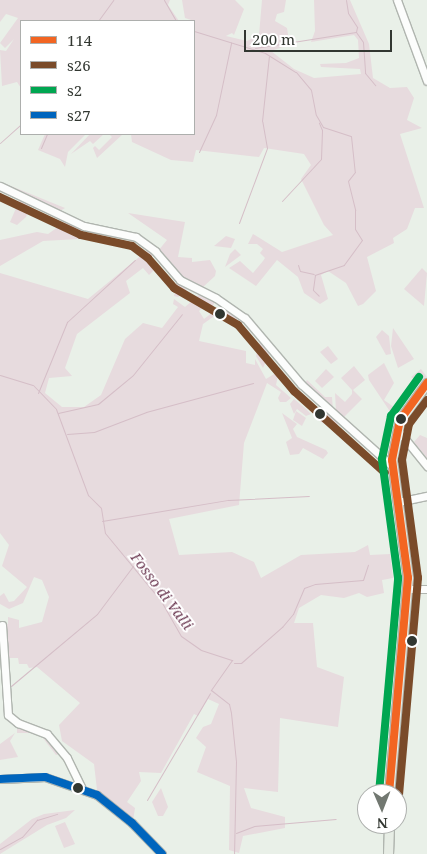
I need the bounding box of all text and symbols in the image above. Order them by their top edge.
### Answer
legend [20,20,195,135]
scale bar [247,20,394,52]
text: 200 m [252,29,295,49]
text: 114 [67,30,92,50]
text: s26 [67,55,91,75]
text: s2 [67,80,82,100]
text: s27 [67,105,91,125]
unlabelled marker [215,309,225,319]
unlabelled marker [315,409,325,419]
unlabelled marker [396,414,406,424]
water label: Fosso di Valli [127,549,197,633]
unlabelled marker [407,636,417,646]
unlabelled marker [73,783,83,793]
north arrow [357,784,407,834]
text: N [377,814,388,833]

